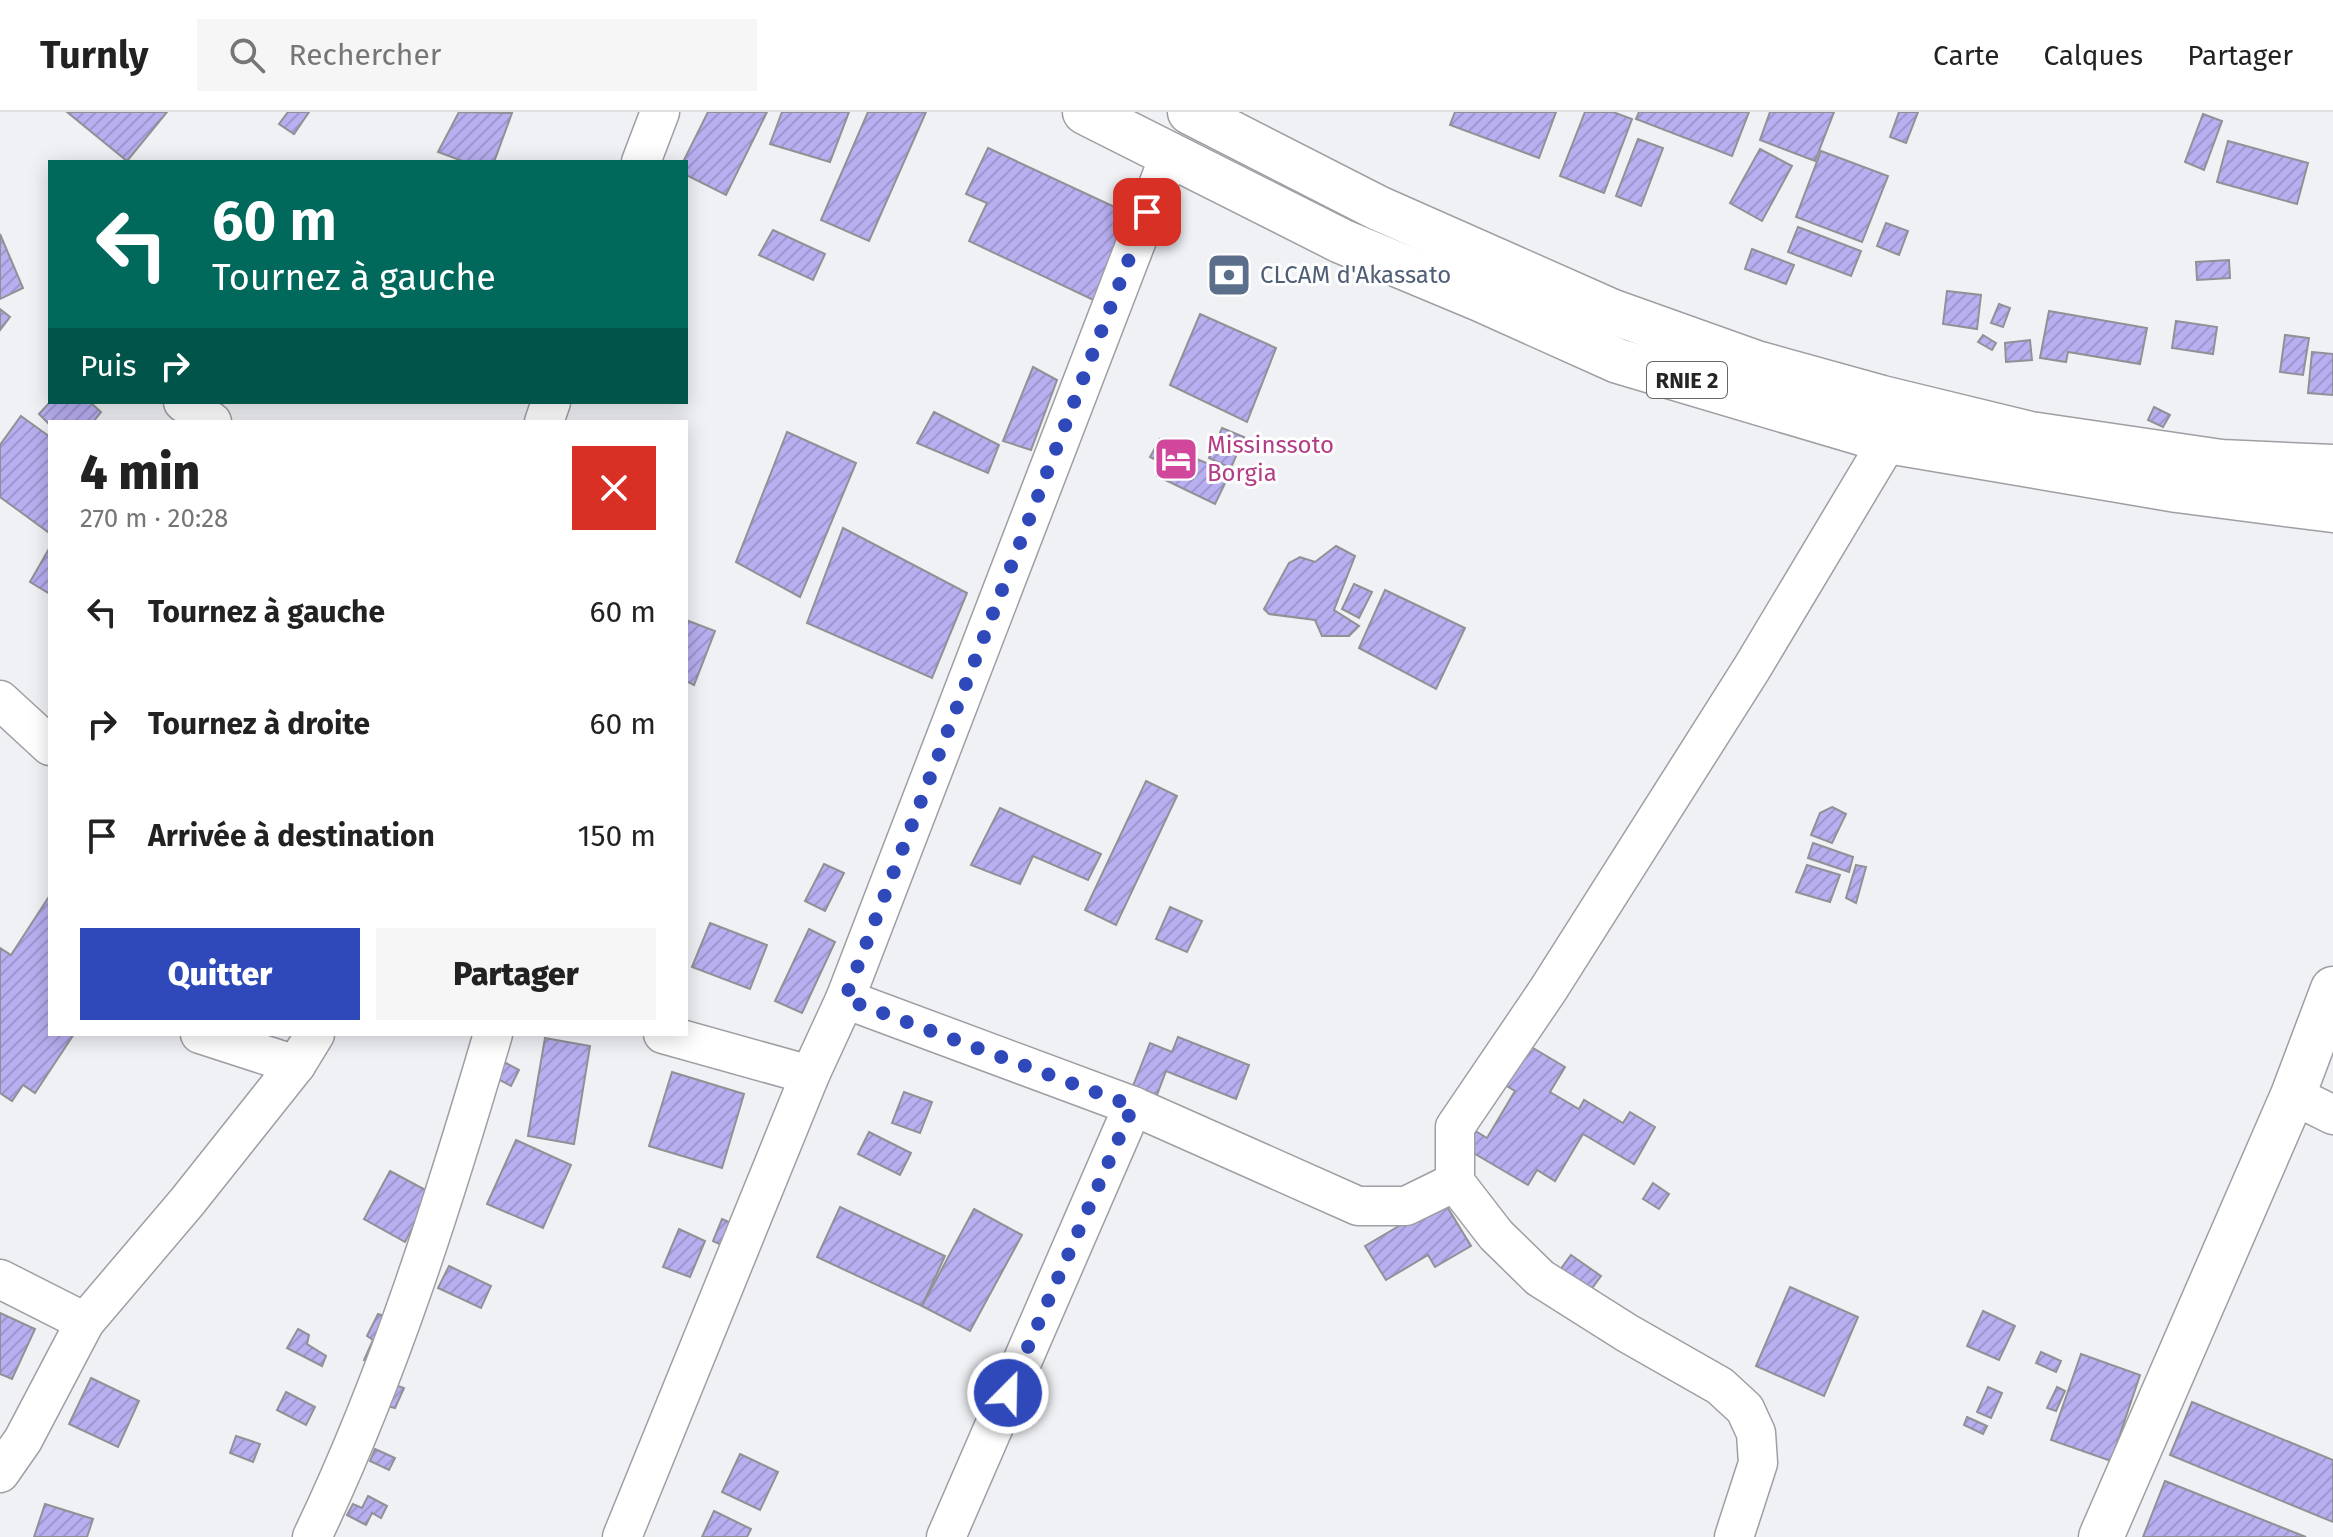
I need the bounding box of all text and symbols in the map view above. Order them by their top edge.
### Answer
search box [197,19,757,91]
text: Turnly [40,32,149,78]
icon: search [225,33,269,77]
text: Rechercher [289,37,441,73]
text: Carte [1933,39,1999,72]
text: Calques [2043,39,2143,72]
text: Partager [2187,39,2293,72]
pin [1113,178,1181,246]
text: 60 m [212,188,337,255]
icon: arrive [1125,190,1169,234]
icon: left [80,192,184,296]
bank icon: CLCAM d'Akassato [1205,251,1253,299]
text: Tournez à gauche [212,256,496,300]
place label: CLCAM d'Akassato [1260,261,1451,289]
icon: right [153,344,197,388]
text: Puis [80,348,137,384]
road number: RNIE 2 [1647,362,1727,398]
place label: Missinssoto Borgia [1207,431,1334,487]
hotel icon: Missinssoto Borgia [1152,435,1200,483]
text: 4 min [80,444,200,502]
button: close [572,446,656,530]
text: 270 m · 20:28 [80,503,228,534]
icon: left [80,590,124,634]
text: Tournez à gauche [148,594,385,630]
text: 60 m [590,594,656,630]
icon: right [80,702,124,746]
text: Tournez à droite [148,706,370,742]
text: 60 m [590,706,656,742]
icon: arrive [80,814,124,858]
text: Arrivée à destination [148,818,435,854]
text: 150 m [578,818,656,854]
button: Quitter [80,928,360,1020]
button: Partager [376,928,656,1020]
position arrow [966,1351,1050,1435]

